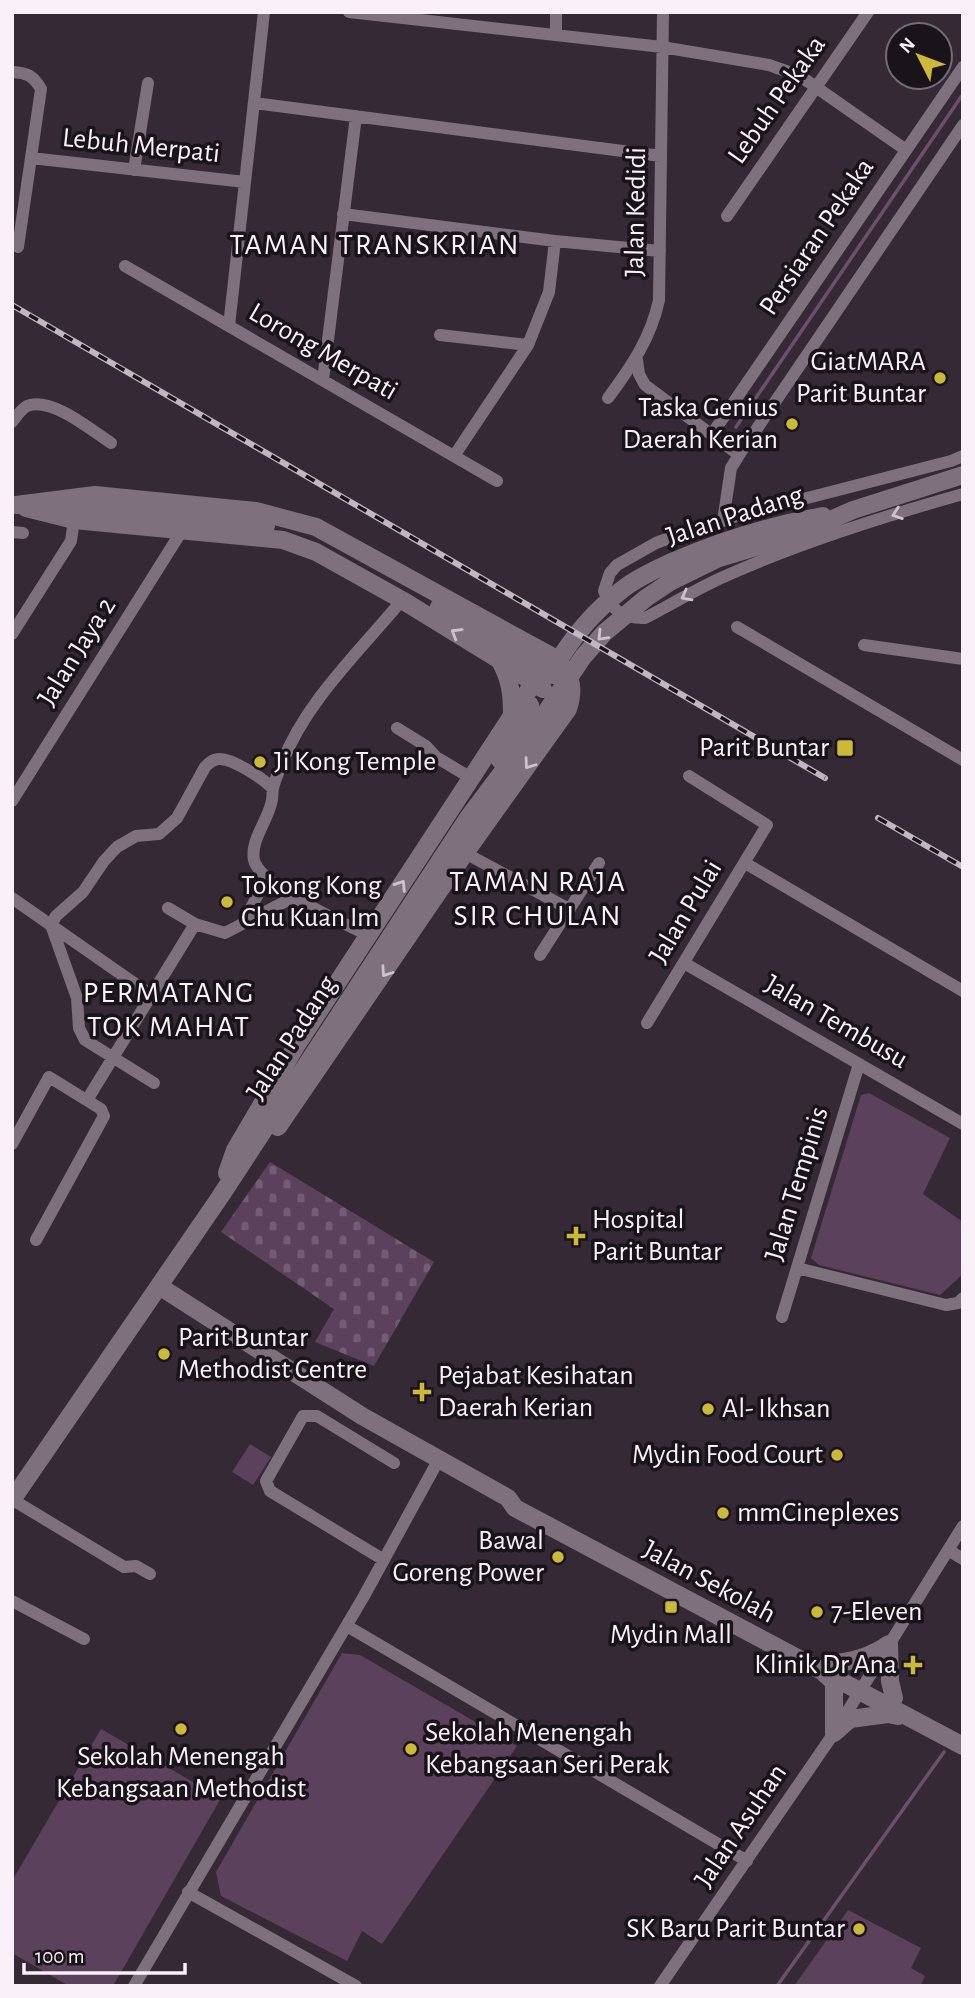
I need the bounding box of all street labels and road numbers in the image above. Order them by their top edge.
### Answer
street label: Lebuh Pekaka [723,31,831,169]
street label: Lebuh Merpati [61,124,221,168]
street label: Jalan Kedidi [621,147,651,277]
street label: Persiaran Pekaka [754,154,880,320]
street label: Lorong Merpati [244,298,402,406]
street label: Jalan Padang [663,481,807,551]
street label: Jalan Jaya 2 [33,593,121,711]
street label: Jalan Pulai [644,856,728,968]
street label: Jalan Tembusu [760,970,912,1074]
street label: Jalan Padang [242,971,343,1105]
street label: Jalan Tempinis [760,1104,834,1264]
street label: Jalan Sekolah [638,1535,780,1629]
street label: Jalan Asuhan [690,1759,792,1893]

